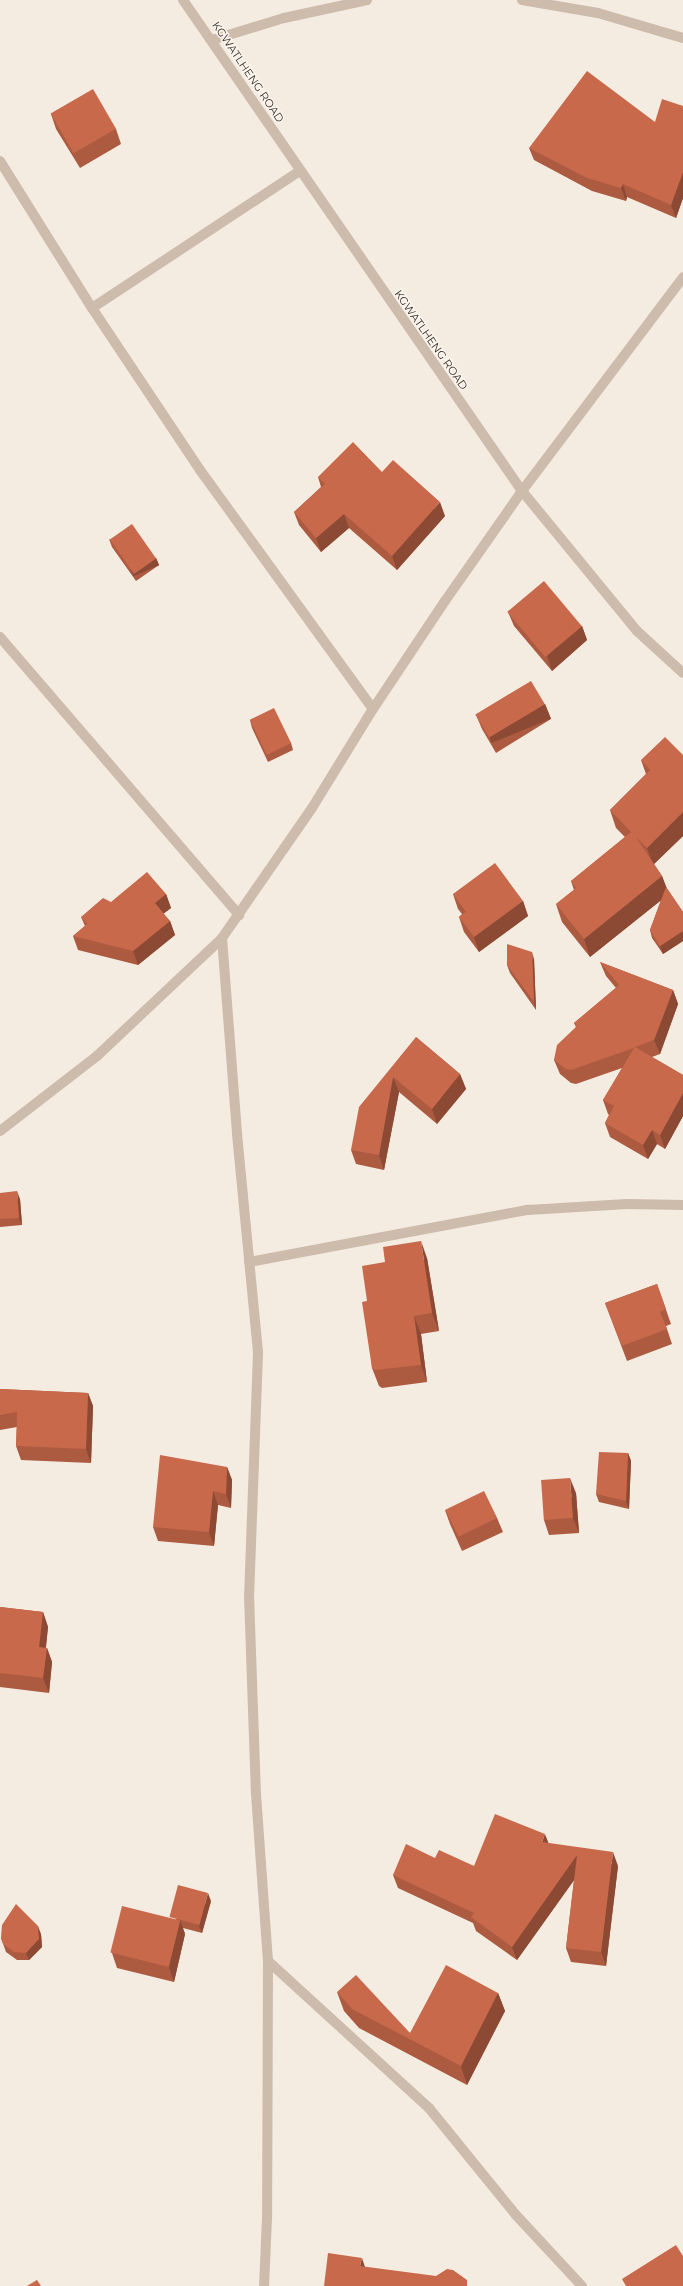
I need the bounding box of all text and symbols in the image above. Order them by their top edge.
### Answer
street label: KGWATLHENG ROAD [209,19,287,125]
street label: KGWATLHENG ROAD [392,288,470,392]

